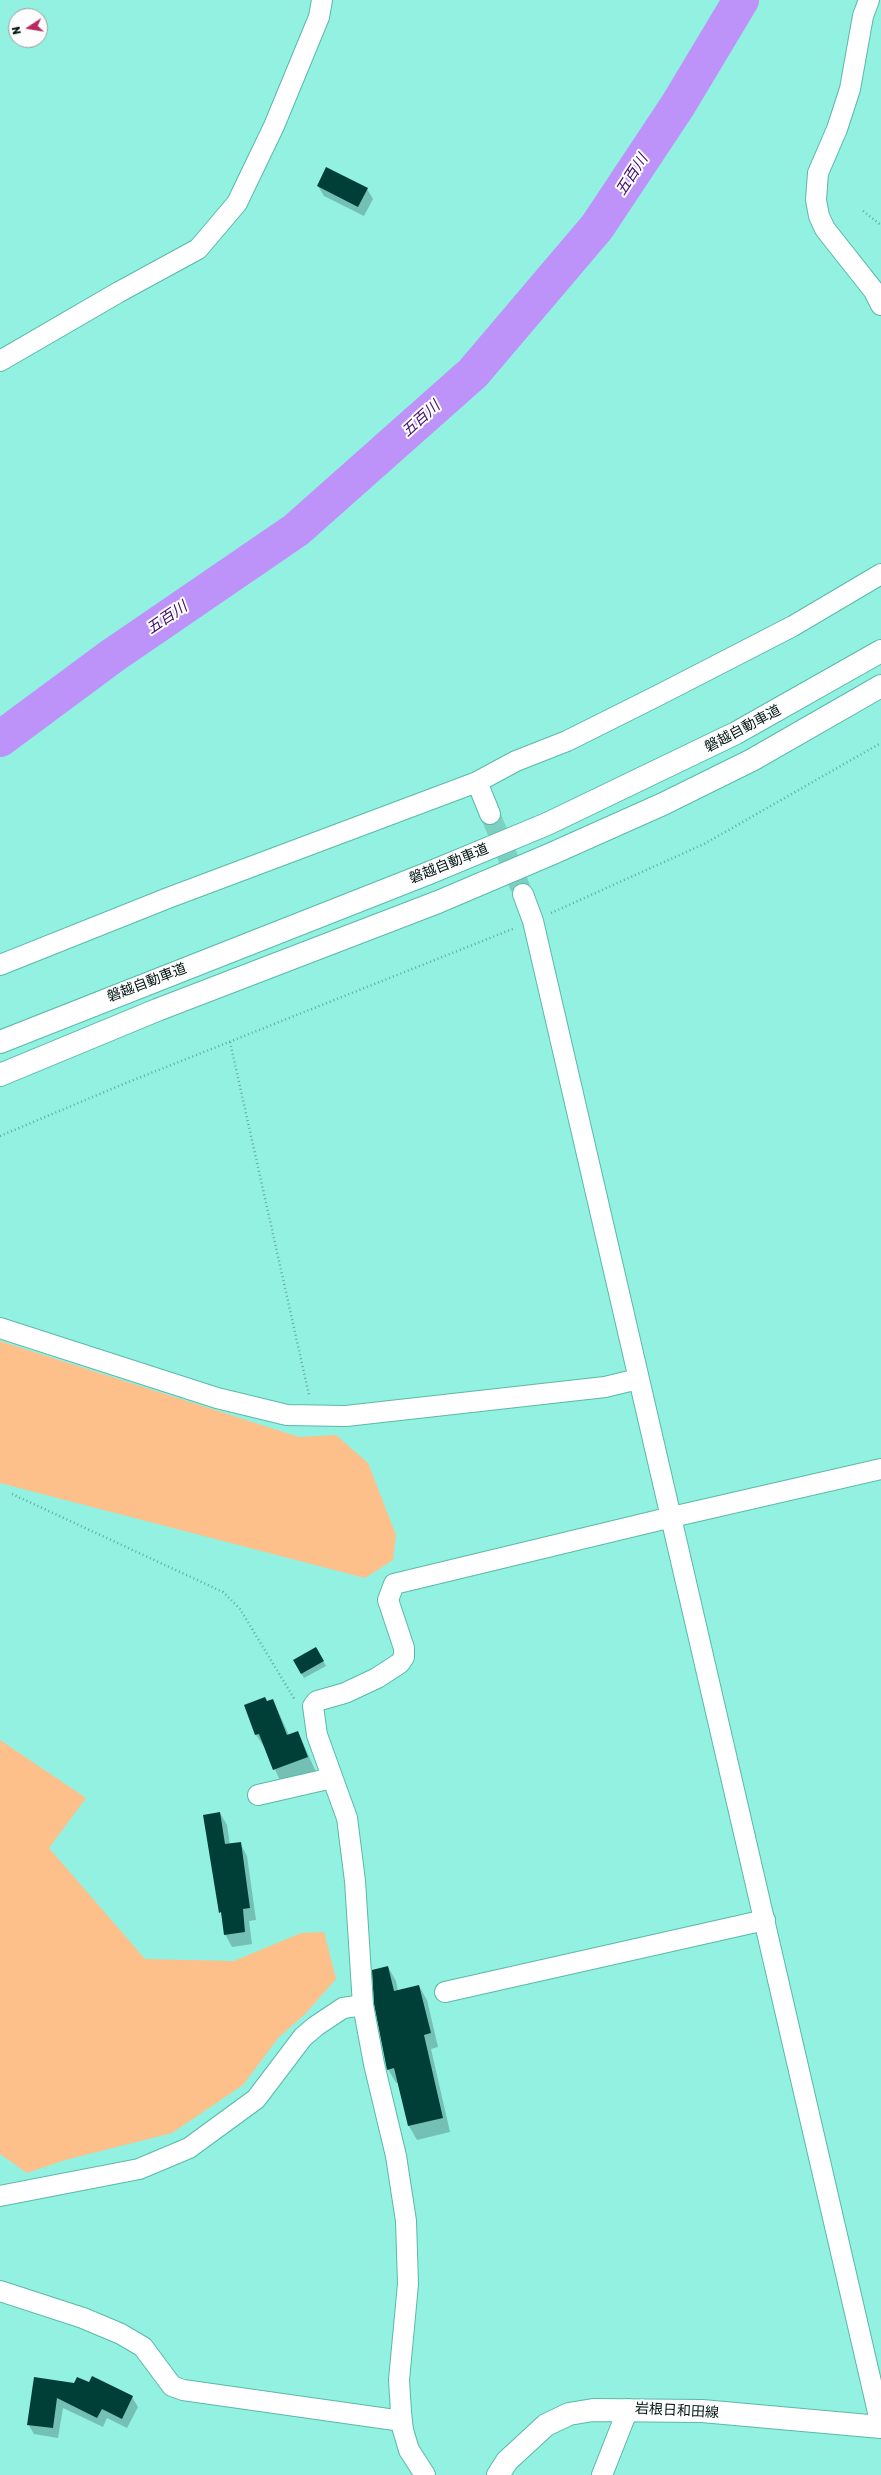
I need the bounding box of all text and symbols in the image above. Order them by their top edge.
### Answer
north arrow [8,8,48,48]
text: N [10,25,24,36]
water label: 五百川 [612,151,652,199]
water label: 五百川 [398,397,444,441]
water label: 五百川 [143,598,191,638]
street label: 磐越自動車道 [702,702,784,756]
street label: 磐越自動車道 [407,840,491,888]
street label: 磐越自動車道 [105,960,189,1006]
street label: 岩根日和田線 [635,2400,719,2422]

